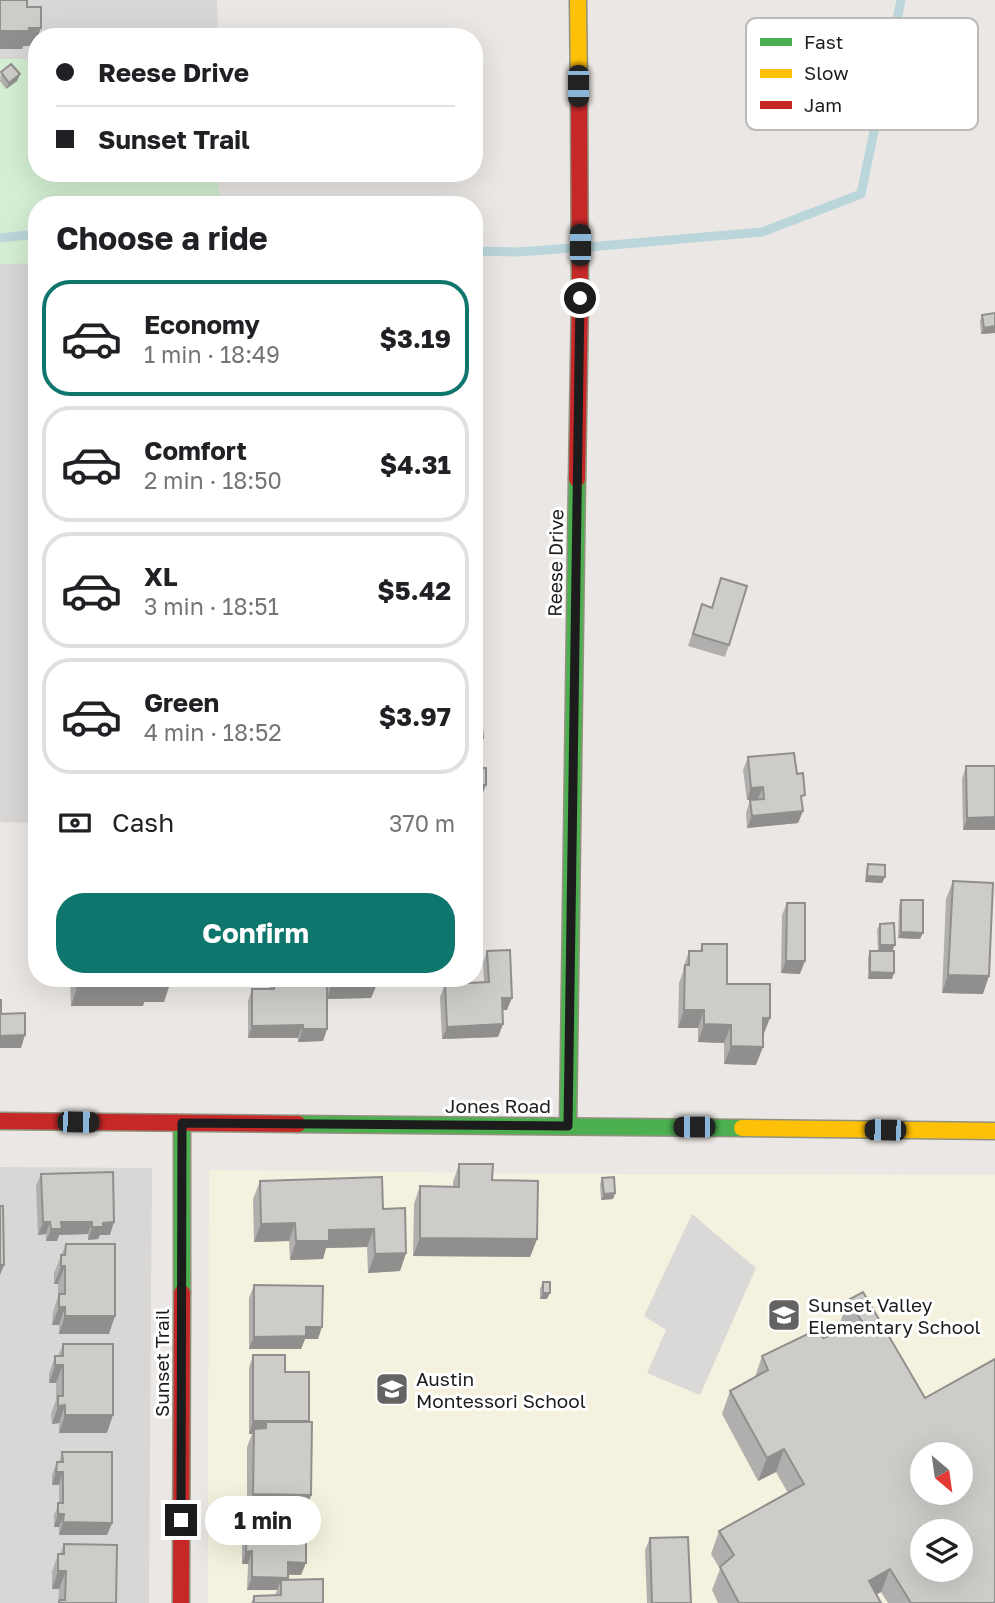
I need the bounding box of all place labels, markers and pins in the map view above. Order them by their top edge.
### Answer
place label: Sunset Valley Elementary School [808,1293,981,1338]
school or university icon: Sunset Valley Elementary School [765,1296,803,1334]
place label: Austin Montessori School [416,1367,586,1412]
school or university icon: Austin Montessori School [373,1370,411,1408]

